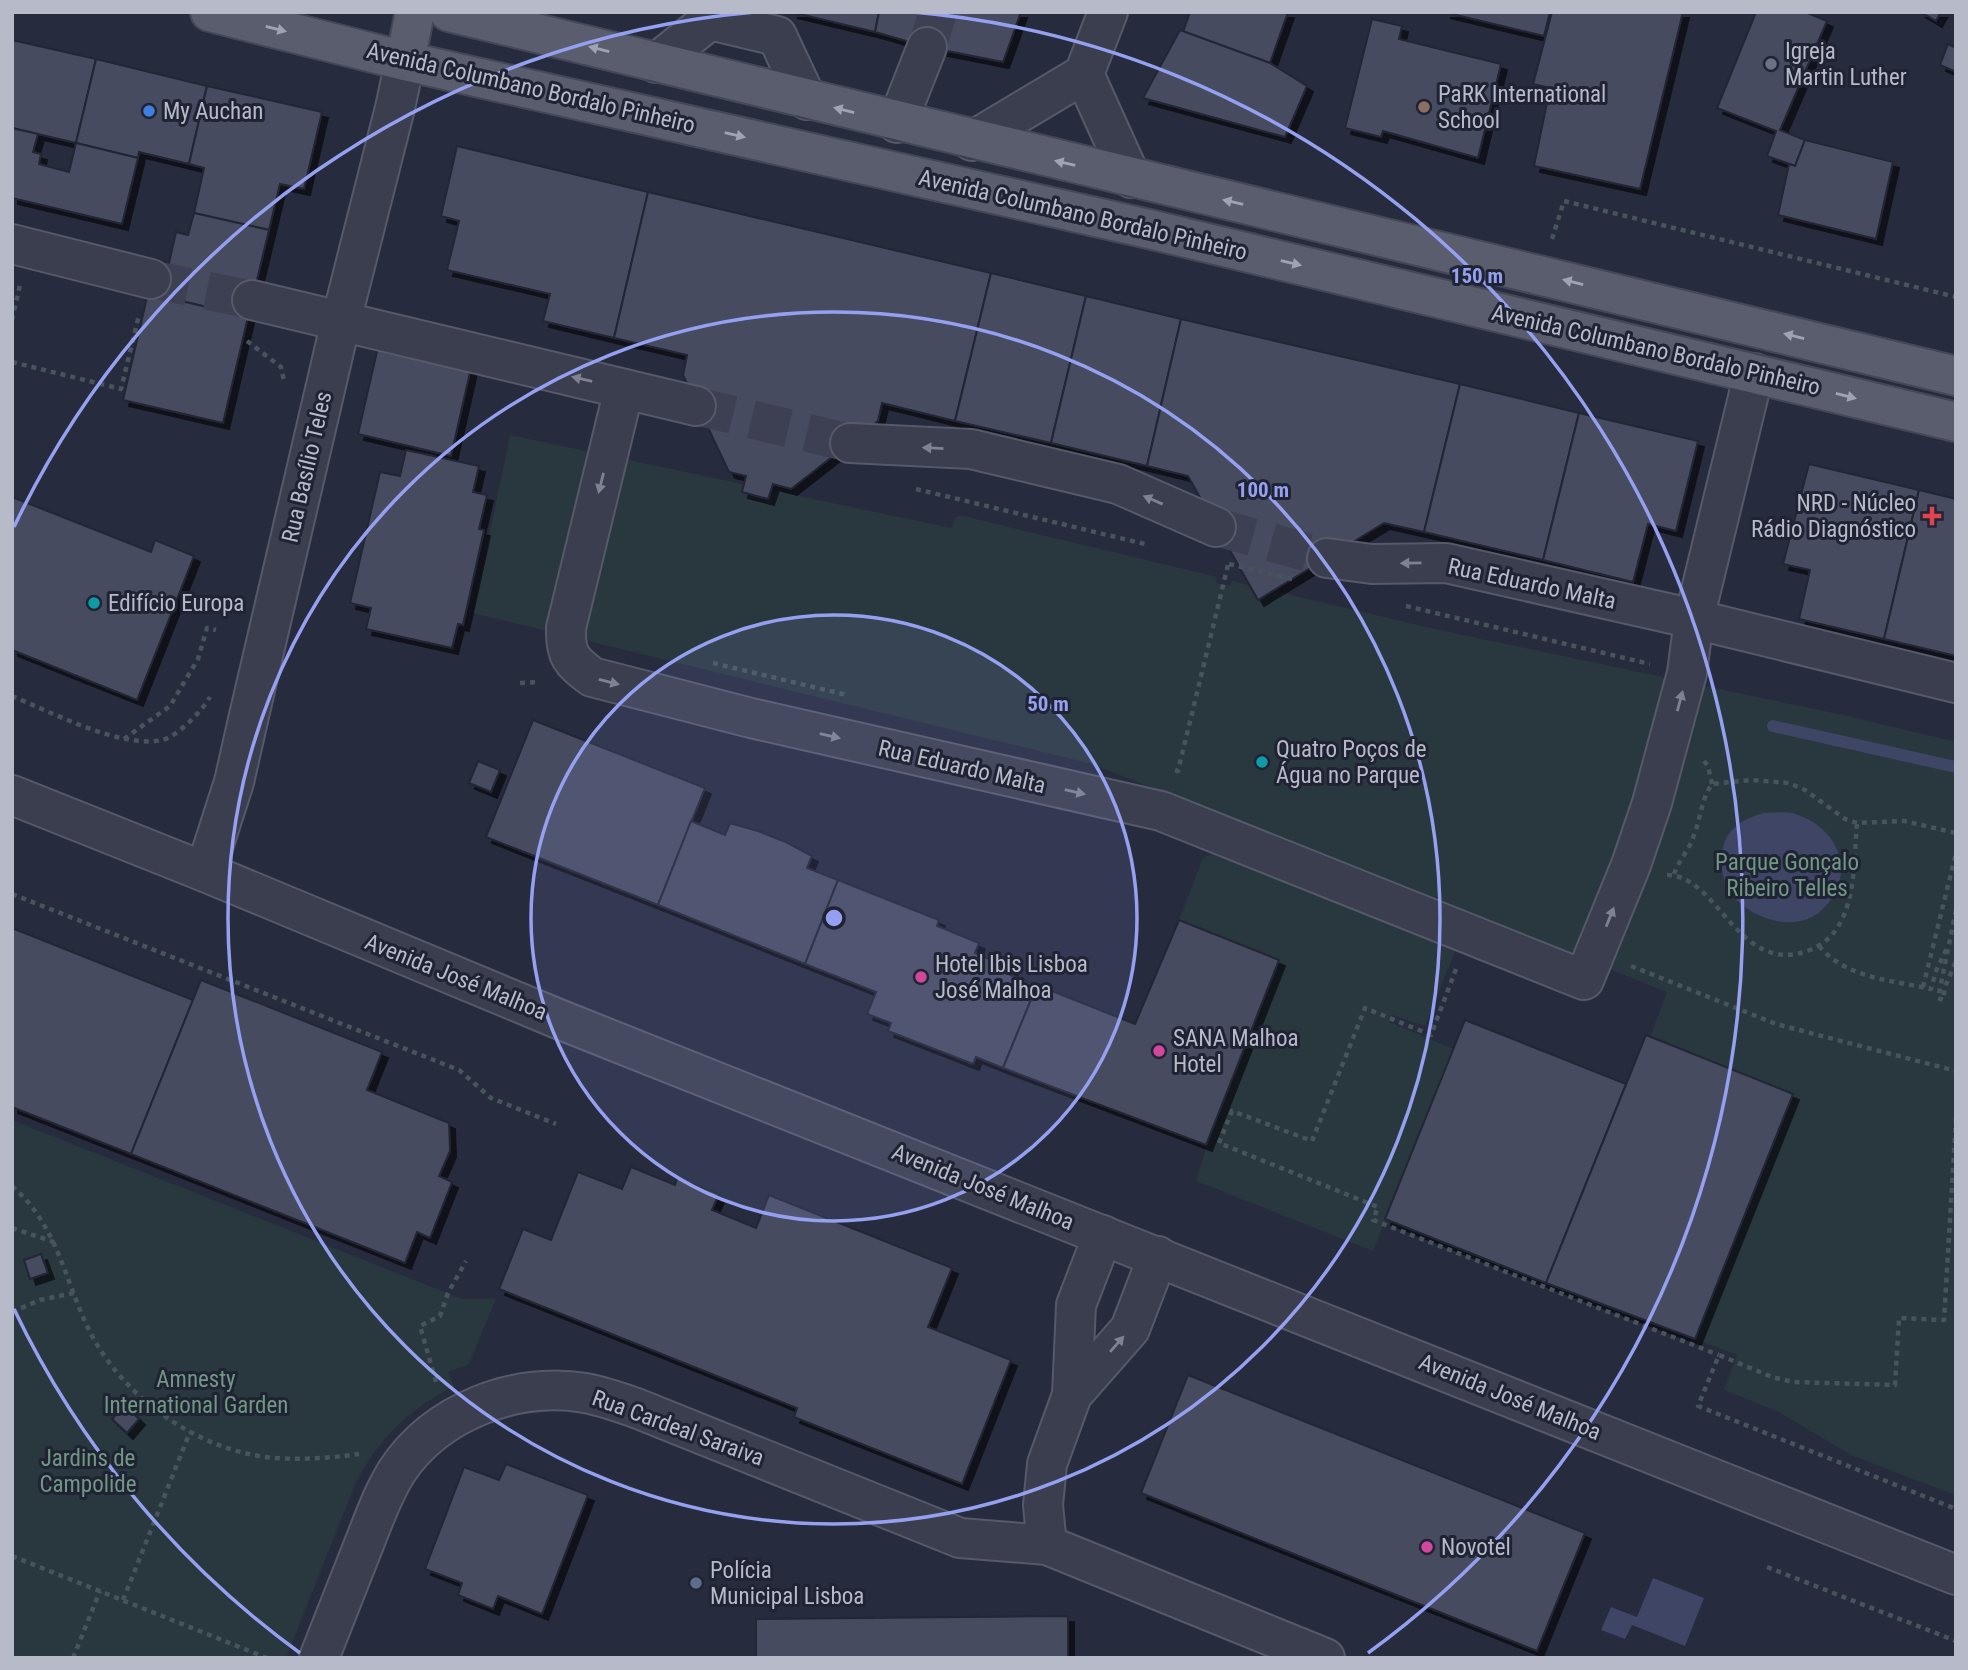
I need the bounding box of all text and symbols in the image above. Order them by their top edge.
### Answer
one-way arrow [265,24,287,35]
street label: Avenida Columbano Bordalo Pinheiro [364,37,698,139]
place label: Igreja Martin Luther [1785,38,1907,91]
one-way arrow [588,43,610,54]
marker: Igreja Martin Luther [1763,56,1779,72]
place label: PaRK International School [1438,81,1606,134]
place label: My Auchan [163,98,263,125]
marker: PaRK International School [1416,99,1432,115]
marker: My Auchan [141,103,157,119]
one-way arrow [832,104,854,115]
one-way arrow [724,130,746,141]
one-way arrow [1054,157,1076,168]
street label: Avenida Columbano Bordalo Pinheiro [916,164,1250,266]
one-way arrow [1222,196,1244,207]
one-way arrow [1280,258,1302,269]
text: 150 m [1451,264,1503,288]
one-way arrow [1562,276,1584,287]
street label: Avenida Columbano Bordalo Pinheiro [1489,299,1823,401]
one-way arrow [1783,330,1805,341]
one-way arrow [571,373,593,384]
street label: Rua Basílio Teles [277,389,337,545]
one-way arrow [1835,390,1857,401]
one-way arrow [922,442,944,453]
one-way arrow [596,472,607,494]
text: 100 m [1237,478,1289,502]
place label: NRD - Núcleo Rádio Diagnóstico [1751,490,1916,543]
one-way arrow [1143,494,1164,505]
marker: NRD - Núcleo Rádio Diagnóstico [1922,506,1942,526]
street label: Rua Eduardo Malta [1446,553,1618,615]
one-way arrow [1400,558,1422,569]
place label: Edifício Europa [108,590,244,617]
marker: Edifício Europa [86,595,102,611]
one-way arrow [598,677,620,688]
one-way arrow [1675,690,1685,711]
text: 50 m [1027,692,1069,716]
one-way arrow [819,731,841,742]
street label: Rua Eduardo Malta [876,735,1048,799]
place label: Quatro Poços de Água no Parque [1276,736,1427,789]
marker: Quatro Poços de Água no Parque [1254,754,1270,770]
one-way arrow [1064,787,1086,798]
park label: Parque Gonçalo Ribeiro Telles [1715,849,1859,902]
centre of rings [822,906,846,930]
one-way arrow [1604,907,1616,927]
street label: Avenida José Malhoa [361,928,551,1026]
place label: Hotel Ibis Lisboa José Malhoa [935,951,1088,1004]
marker: Hotel Ibis Lisboa José Malhoa [913,969,929,985]
place label: SANA Malhoa Hotel [1173,1025,1299,1078]
marker: SANA Malhoa Hotel [1151,1043,1167,1059]
street label: Avenida José Malhoa [888,1138,1078,1236]
one-way arrow [1109,1335,1125,1353]
street label: Avenida José Malhoa [1415,1348,1605,1446]
park label: Amnesty International Garden [104,1366,288,1419]
street label: Rua Cardeal Saraiva [588,1384,768,1472]
park label: Jardins de Campolide [39,1445,137,1498]
place label: Novotel [1441,1534,1511,1561]
marker: Novotel [1419,1539,1435,1555]
place label: Polícia Municipal Lisboa [710,1557,864,1610]
marker: Polícia Municipal Lisboa [688,1575,704,1591]

